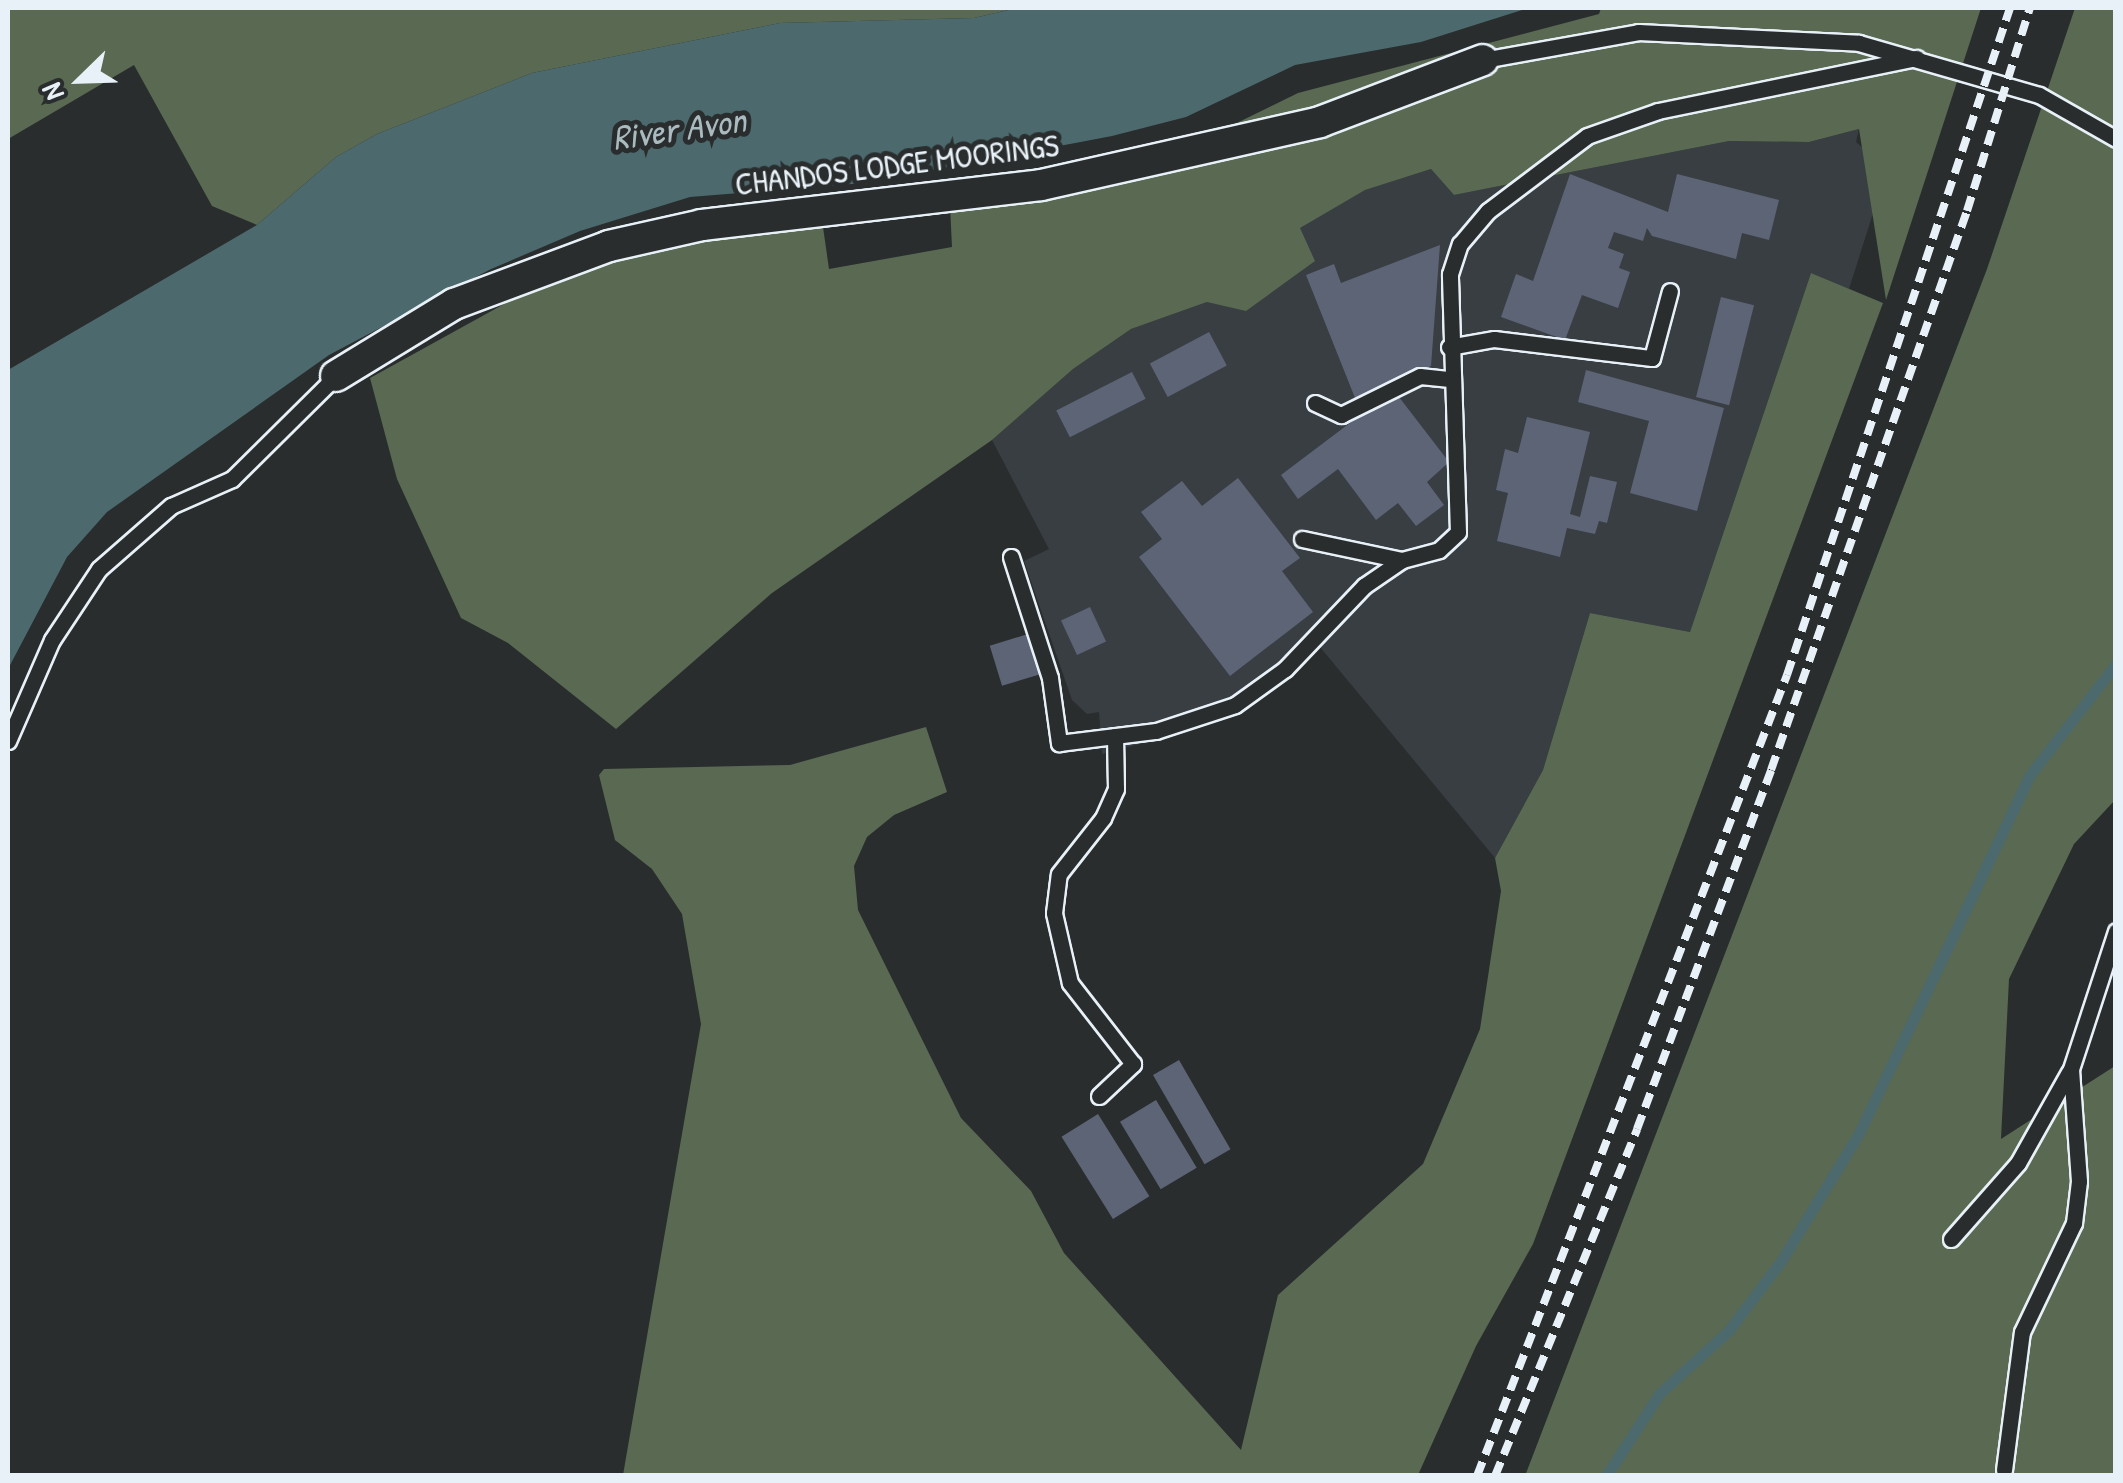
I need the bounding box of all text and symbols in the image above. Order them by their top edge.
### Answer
north arrow [30,30,130,130]
text: N [32,77,73,106]
water label: River Avon [610,99,748,159]
street label: CHANDOS LODGE MOORINGS [733,126,1061,204]

